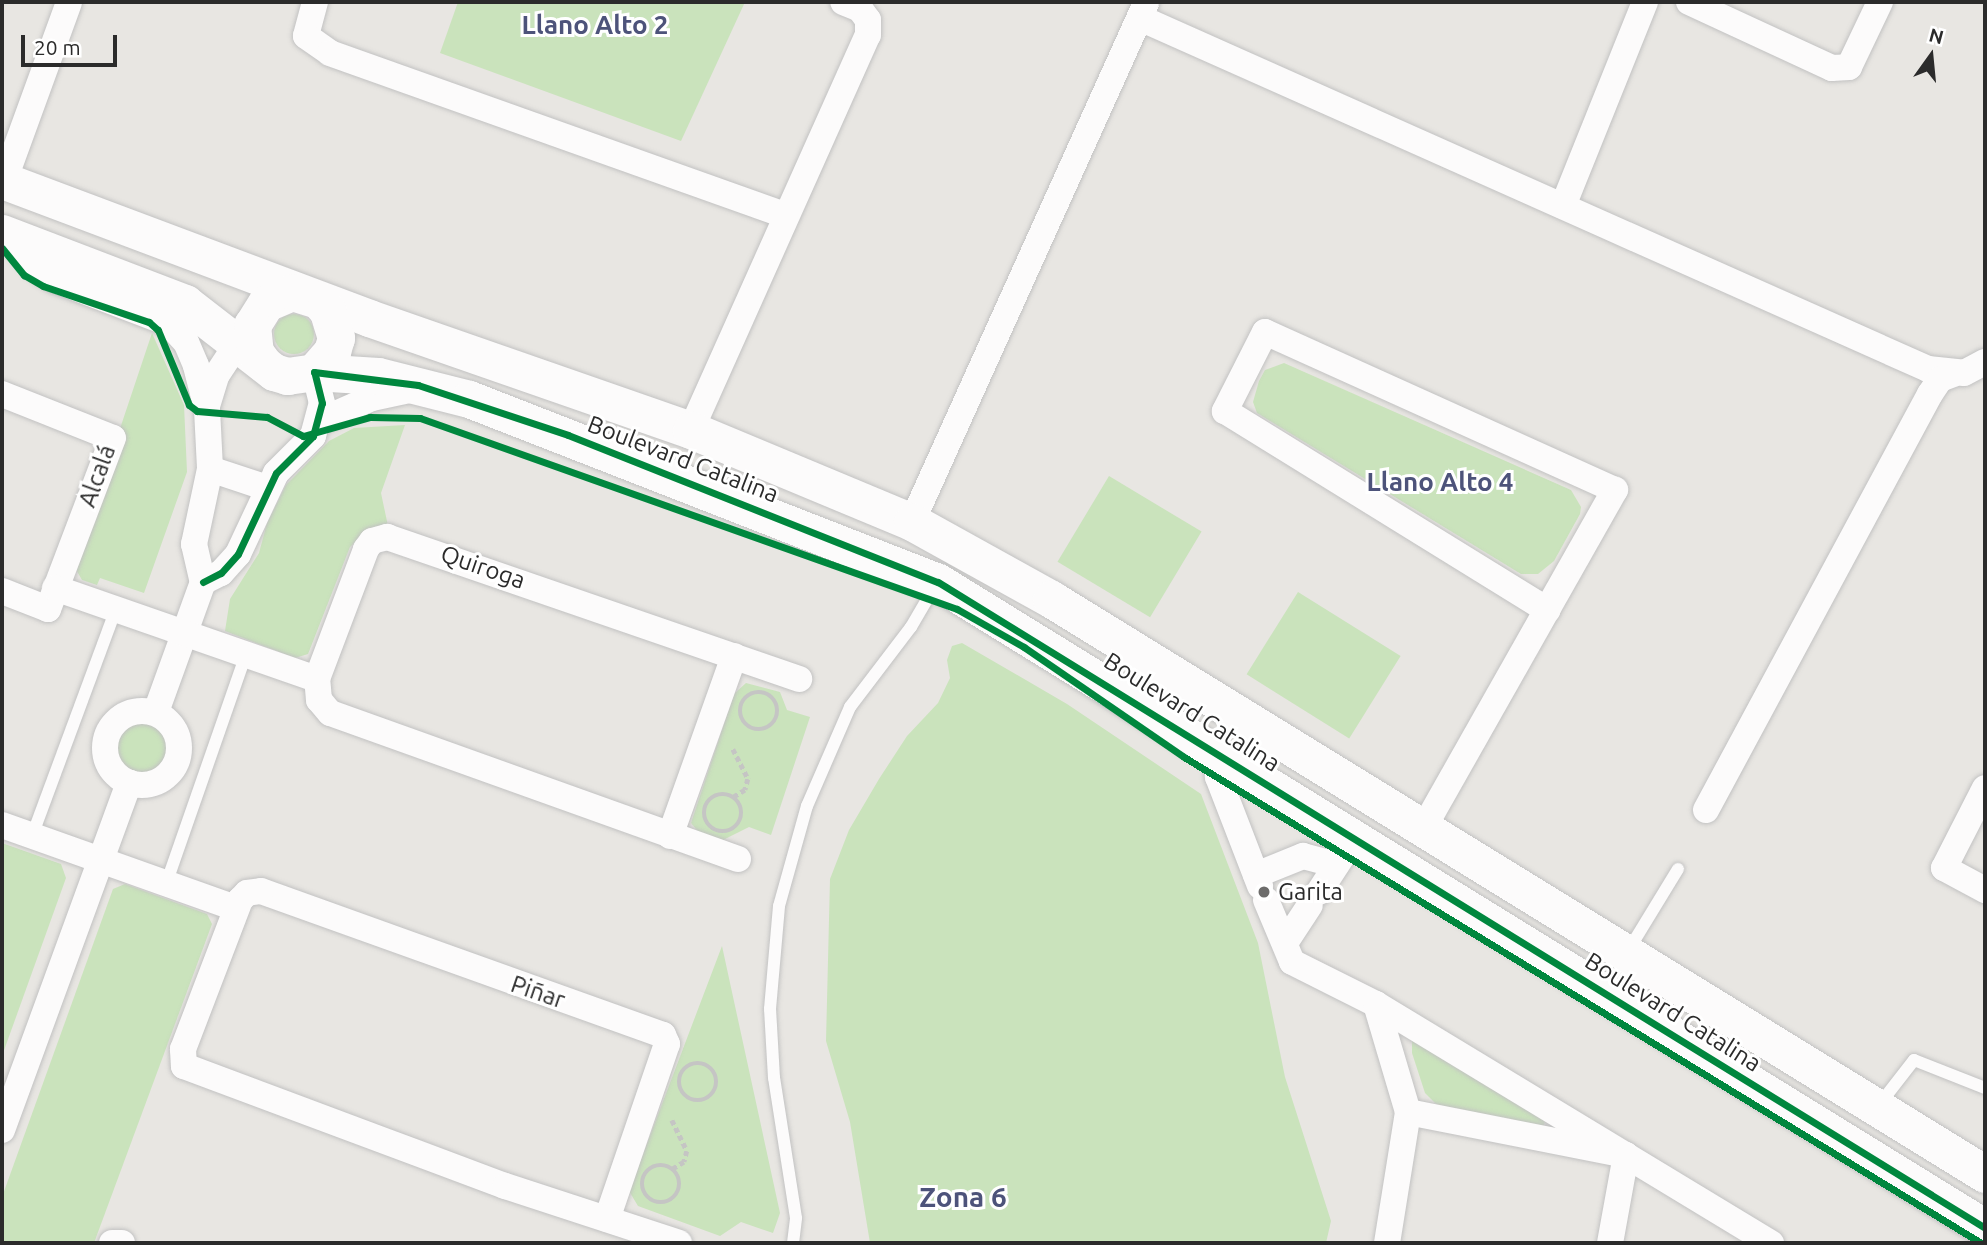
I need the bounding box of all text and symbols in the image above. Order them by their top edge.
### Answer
district label: Llano Alto 2 [521,9,669,41]
scale bar [24,21,121,65]
north arrow [1896,21,1966,91]
text: N [1927,23,1946,48]
text: 20 m [34,35,81,59]
street label: Boulevard Catalina [583,409,783,509]
street label: Alcalá [73,441,121,511]
district label: Llano Alto 4 [1366,466,1514,498]
street label: Quiroga [437,539,529,595]
street label: Boulevard Catalina [1099,646,1285,778]
place label: Garita [1278,878,1343,906]
marker: Garita [1256,884,1272,900]
street label: Boulevard Catalina [1580,946,1766,1078]
street label: Piñar [507,969,569,1015]
district label: Zona 6 [919,1180,1007,1214]

